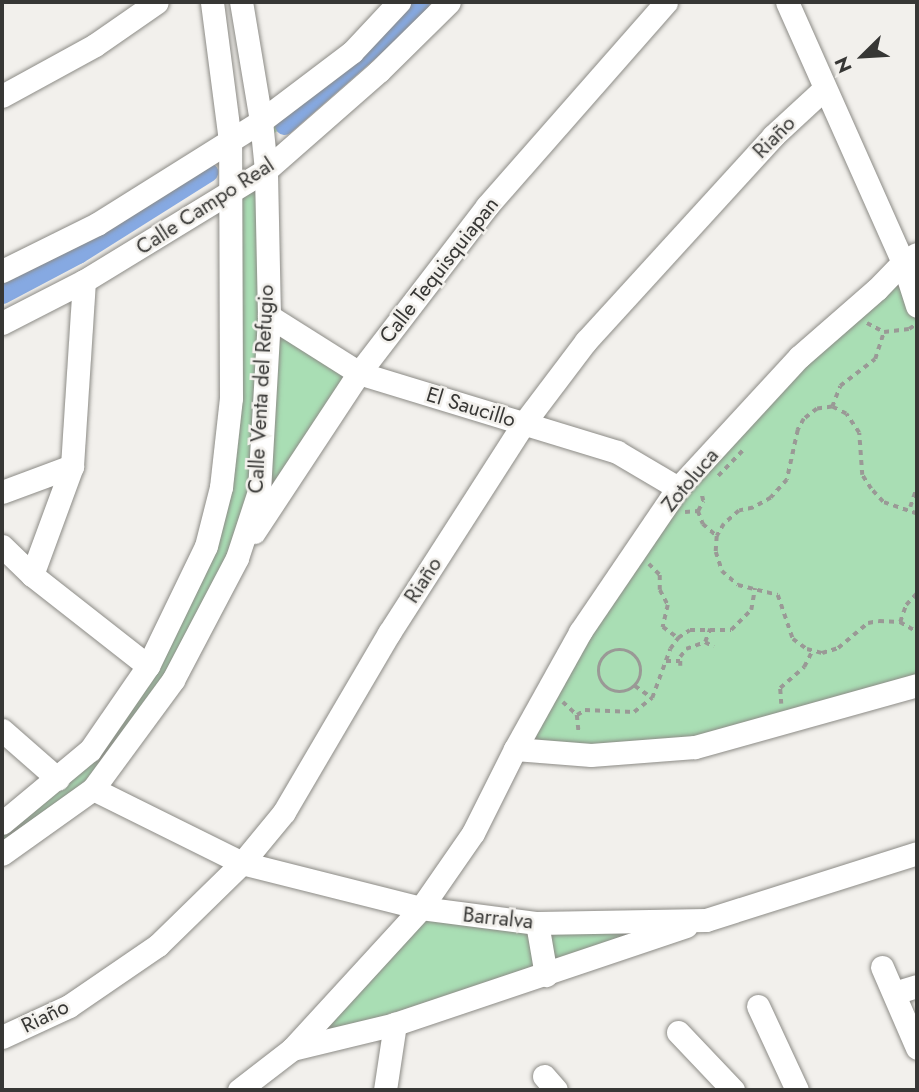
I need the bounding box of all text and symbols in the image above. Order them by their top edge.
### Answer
north arrow [828,21,898,91]
text: N [828,52,859,77]
street label: Riaño [747,110,801,164]
street label: Calle Campo Real [131,152,279,260]
street label: Calle Tequisquiapan [374,192,504,348]
street label: Calle Venta del Refugio [243,284,279,494]
street label: El Saucillo [423,382,519,432]
street label: Zotoluca [656,443,724,517]
street label: Riaño [399,552,447,608]
street label: Barralva [462,902,534,934]
street label: Riaño [17,994,73,1038]

